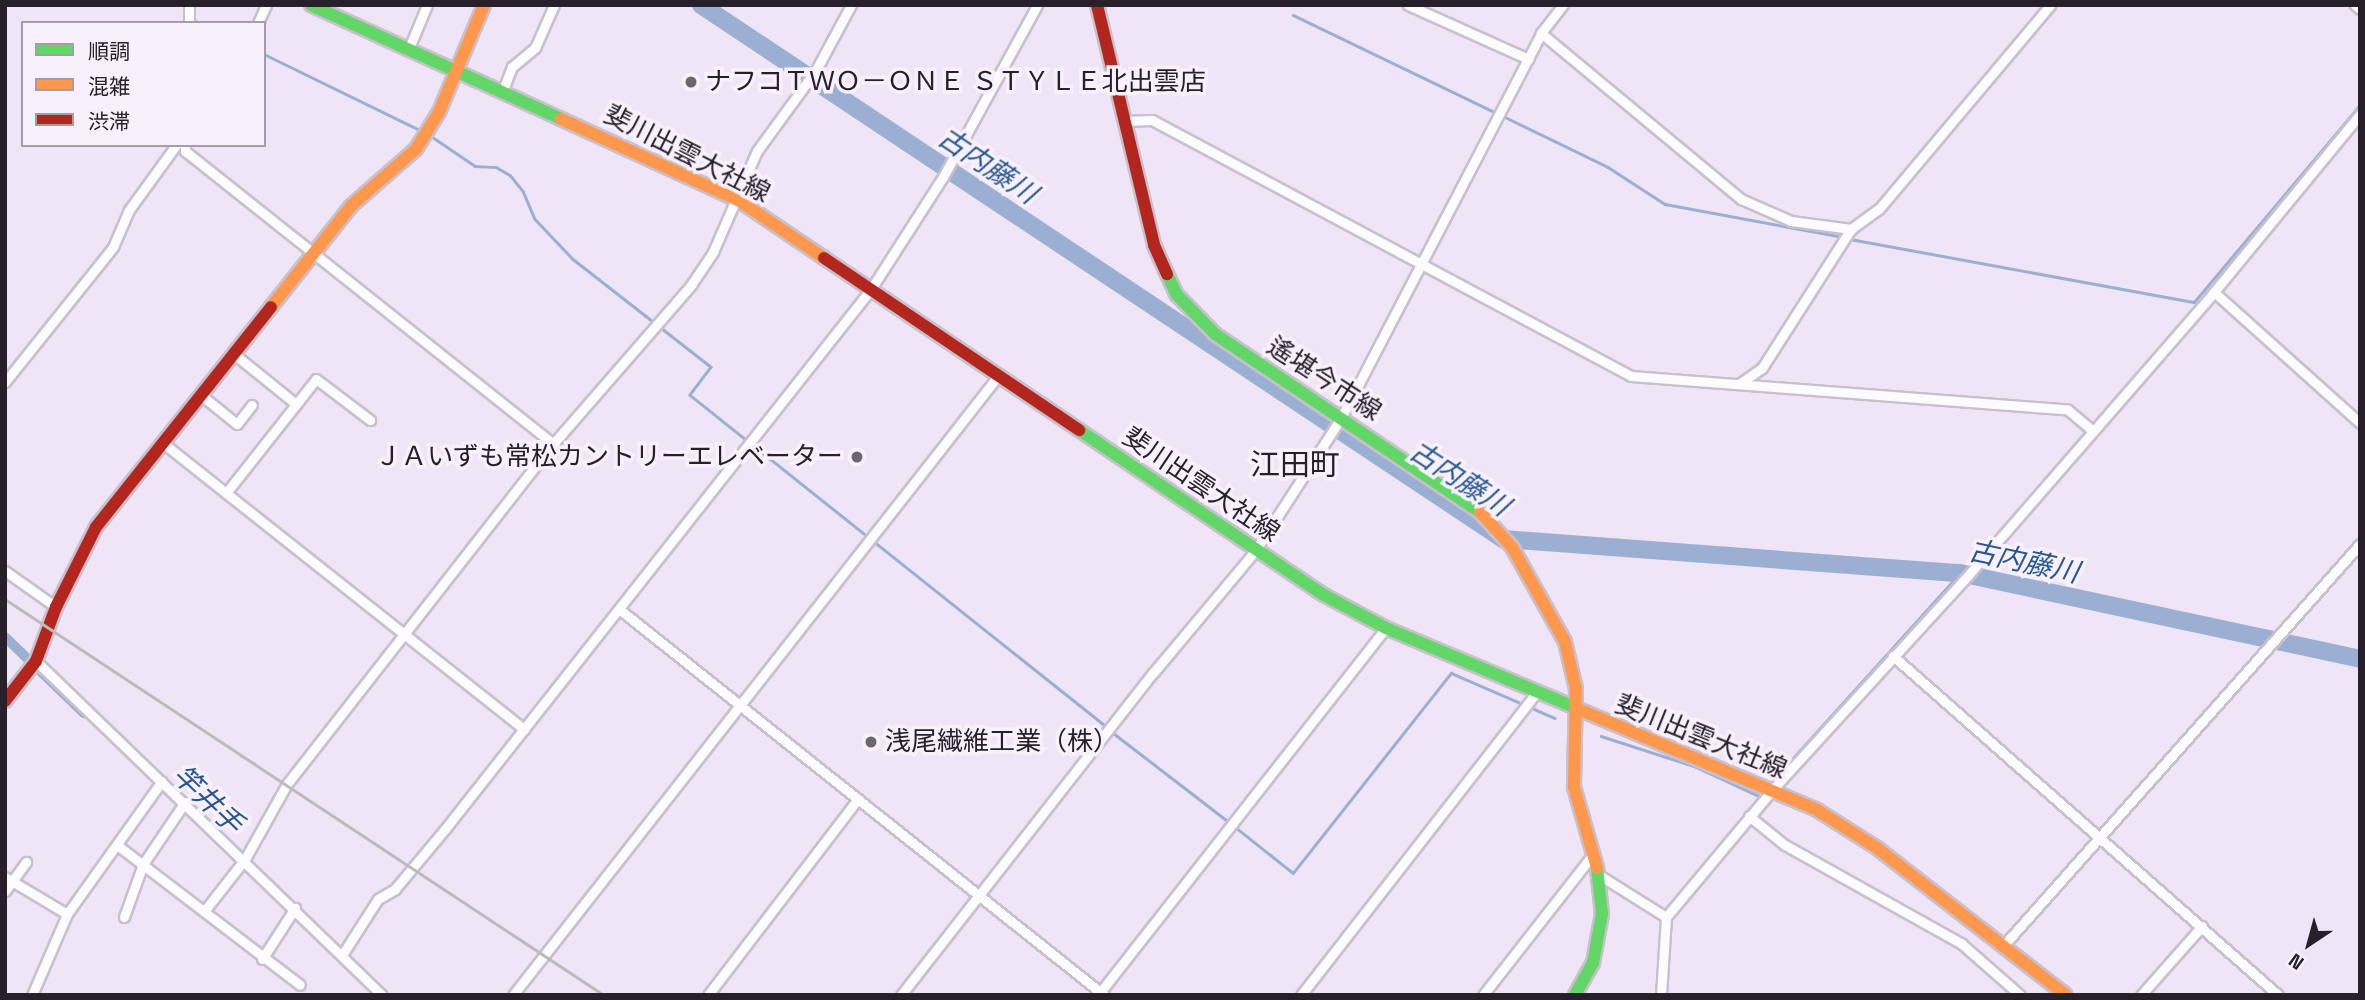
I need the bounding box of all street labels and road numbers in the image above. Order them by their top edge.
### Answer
street label: 斐川出雲大社線 [599,99,775,209]
street label: 遙堪今市線 [1261,331,1387,427]
street label: 斐川出雲大社線 [1117,421,1285,549]
street label: 斐川出雲大社線 [1611,688,1791,786]

